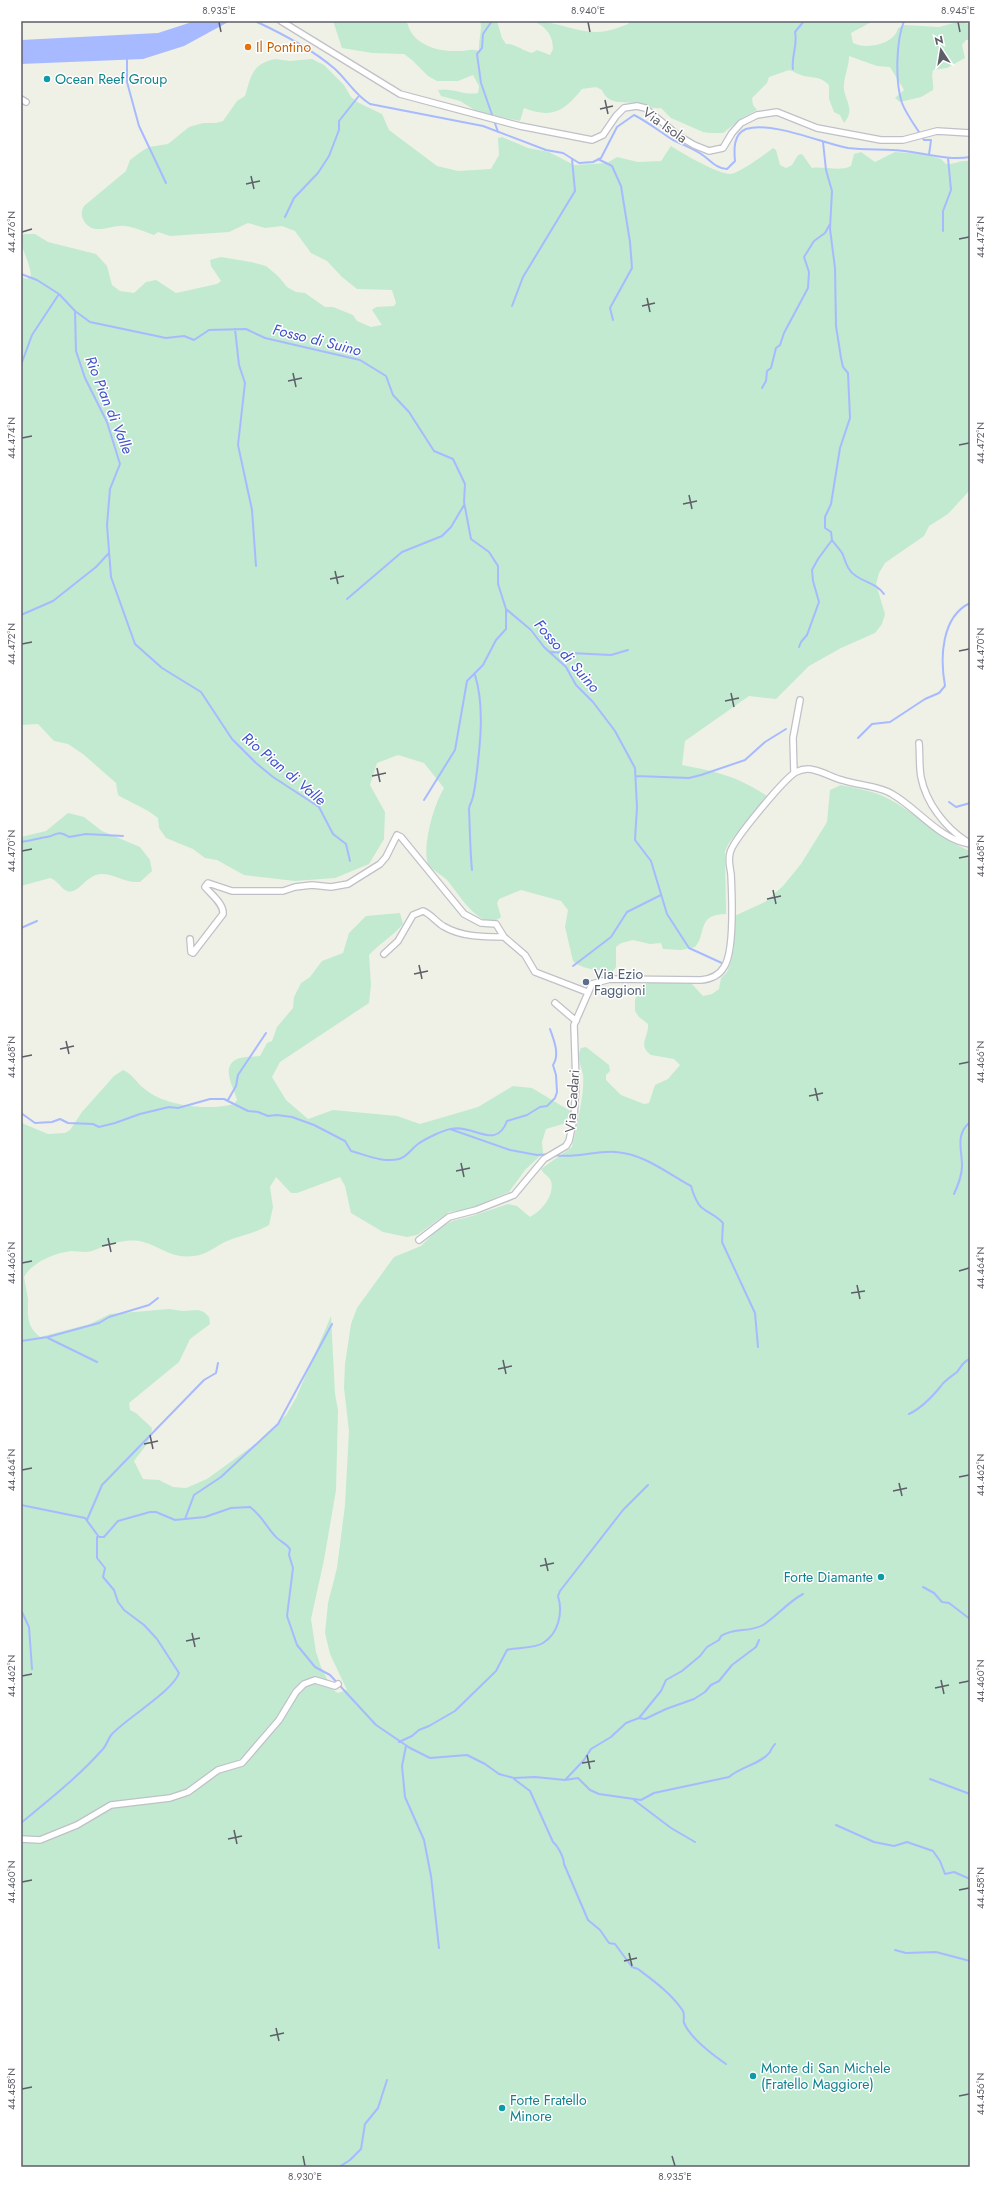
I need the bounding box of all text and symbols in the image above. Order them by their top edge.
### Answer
text: 8.935°E [202,3,236,18]
text: 8.940°E [571,3,605,18]
text: 8.945°E [941,3,975,18]
north arrow [921,30,961,70]
text: N [933,31,945,49]
place label: Il Pontino [256,37,311,57]
marker: Il Pontino [243,42,253,52]
place label: Ocean Reef Group [55,69,167,89]
marker: Ocean Reef Group [42,74,52,84]
street label: Via Isola [639,102,691,148]
text: 44.476°N [4,211,19,253]
text: 44.474°N [973,216,988,258]
water label: Fosso di Suino [270,318,364,362]
water label: Rio Pian di Valle [79,353,139,458]
text: 44.474°N [4,417,19,459]
text: 44.472°N [973,422,988,464]
water label: Fosso di Suino [529,615,605,697]
text: 44.472°N [4,623,19,665]
text: 44.470°N [973,628,988,670]
water label: Rio Pian di Valle [237,727,331,811]
text: 44.470°N [4,830,19,872]
text: 44.468°N [973,835,988,877]
place label: Via Ezio Faggioni [594,964,646,1000]
marker: Via Ezio Faggioni [581,977,591,987]
text: 44.468°N [4,1036,19,1078]
text: 44.466°N [973,1041,988,1083]
street label: Via Cadari [560,1069,584,1133]
text: 44.466°N [4,1242,19,1284]
text: 44.464°N [973,1247,988,1289]
text: 44.464°N [4,1449,19,1491]
text: 44.462°N [973,1454,988,1496]
place label: Forte Diamante [784,1567,873,1587]
marker: Forte Diamante [876,1572,886,1582]
text: 44.462°N [4,1655,19,1697]
text: 44.460°N [973,1660,988,1702]
text: 44.460°N [4,1861,19,1903]
text: 44.458°N [973,1867,988,1909]
place label: Monte di San Michele (Fratello Maggiore) [761,2058,891,2094]
text: 44.458°N [4,2068,19,2110]
marker: Monte di San Michele (Fratello Maggiore) [748,2071,758,2081]
text: 44.456°N [973,2073,988,2115]
place label: Forte Fratello Minore [510,2090,587,2126]
marker: Forte Fratello Minore [497,2103,507,2113]
text: 8.930°E [288,2169,322,2184]
text: 8.935°E [658,2169,692,2184]

